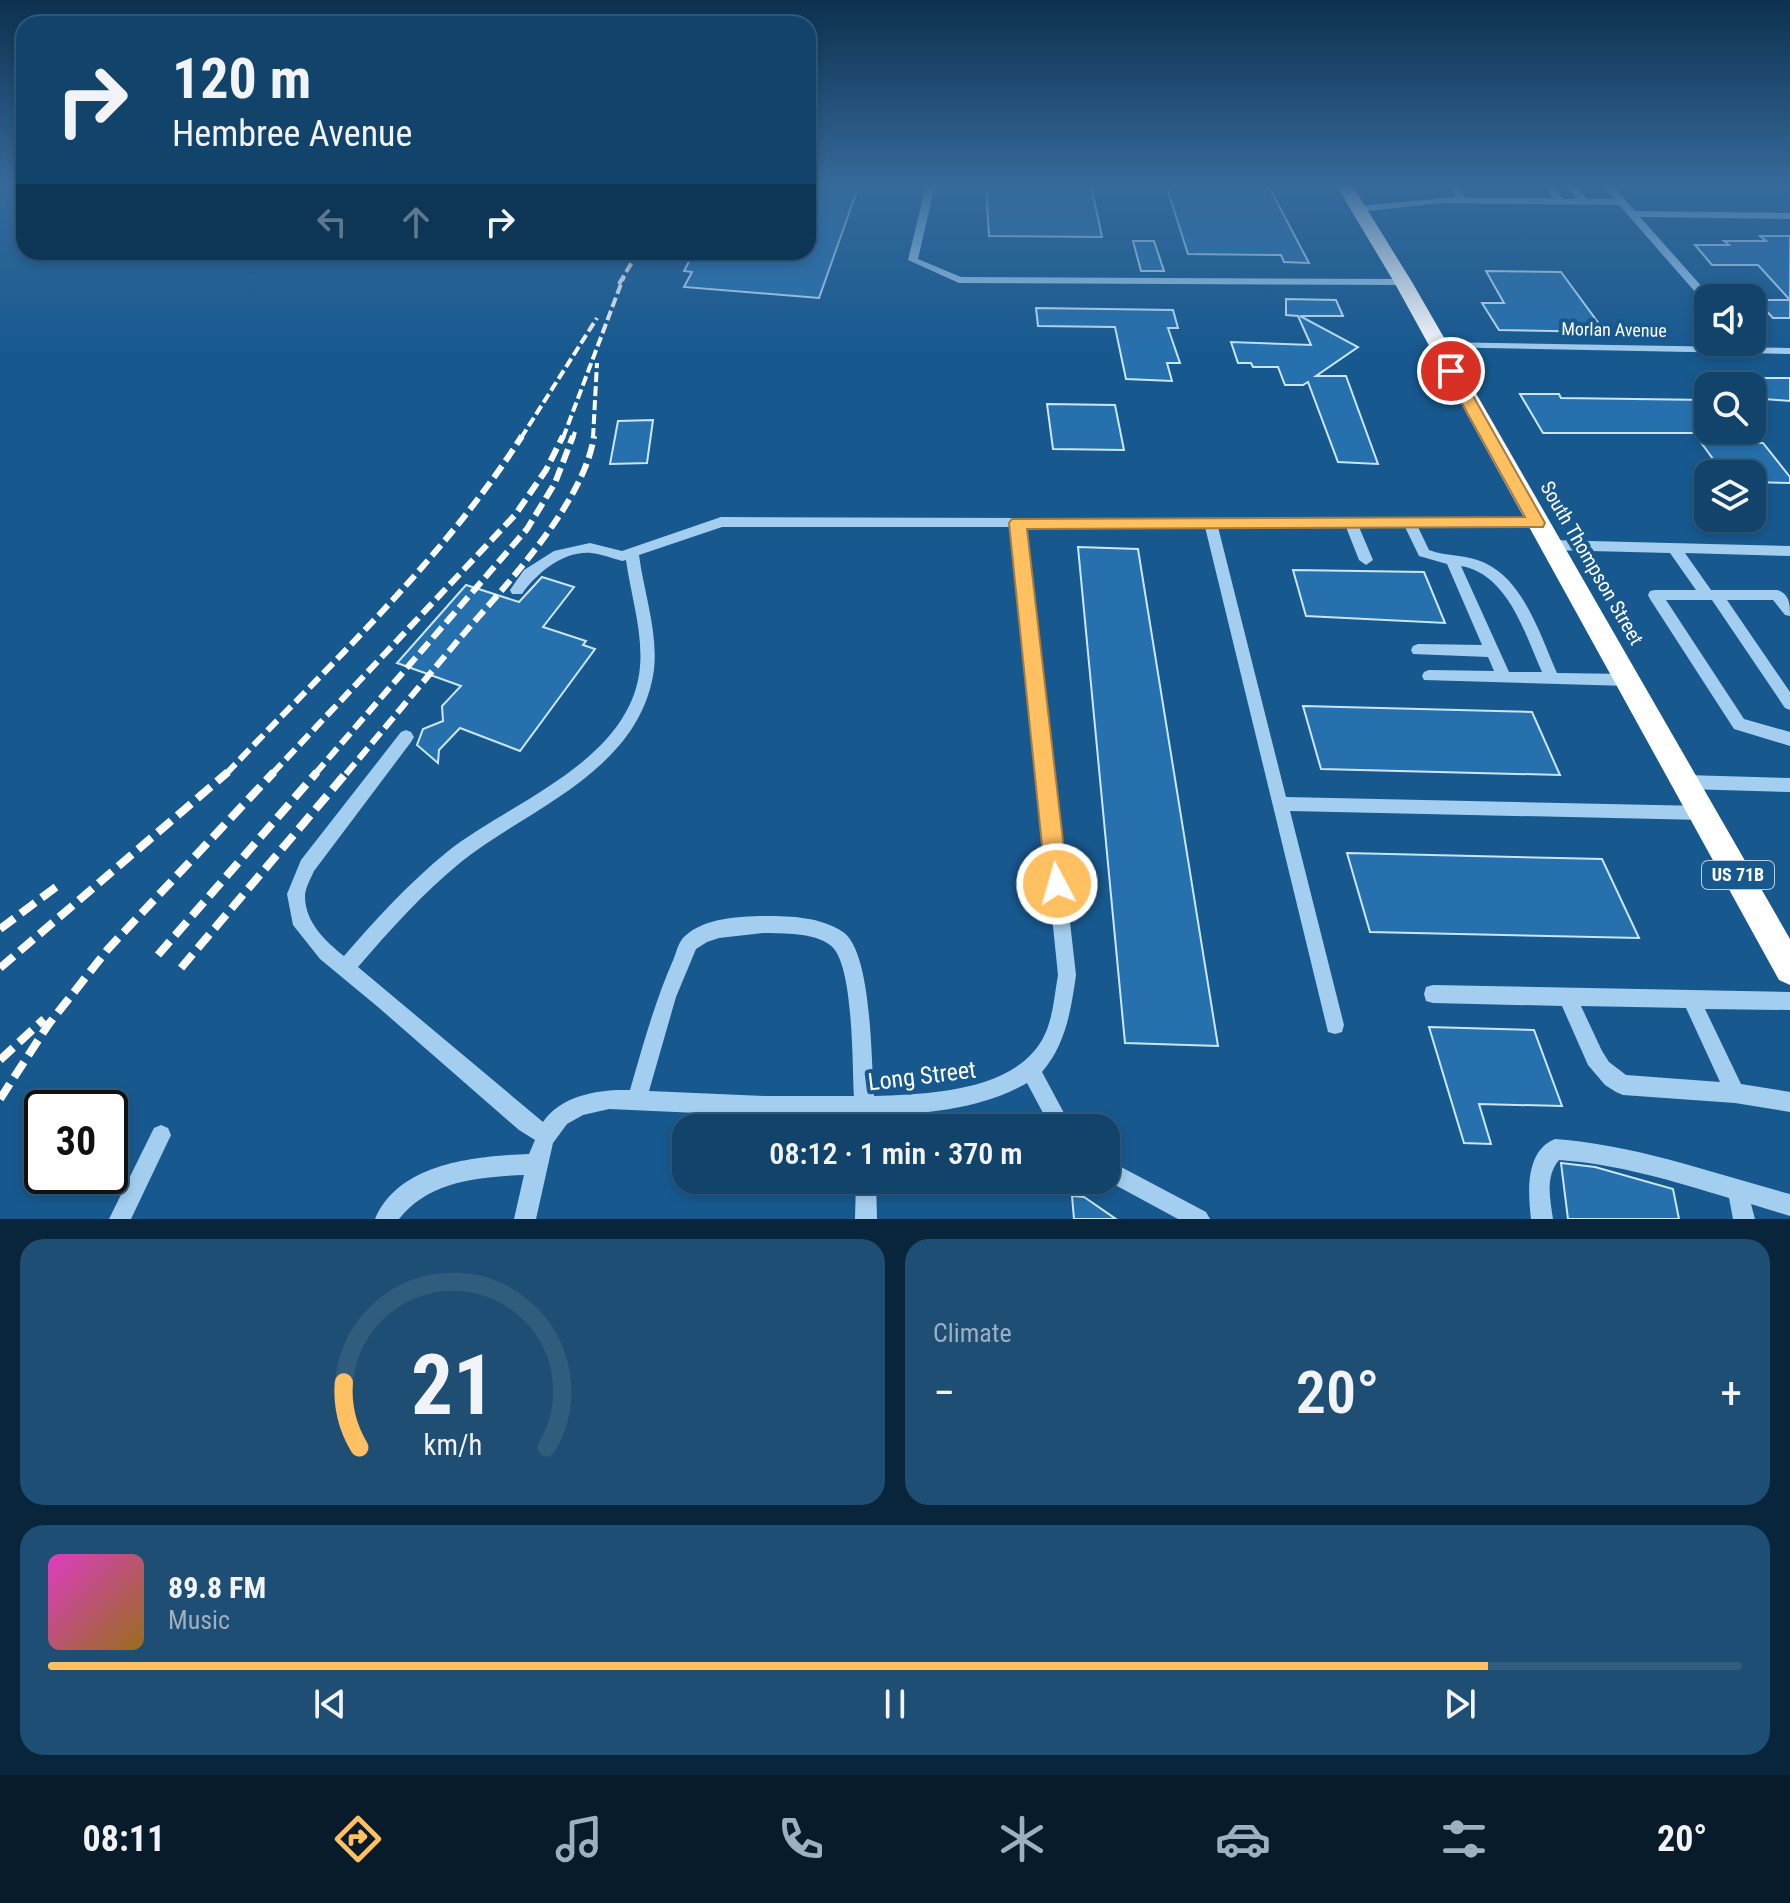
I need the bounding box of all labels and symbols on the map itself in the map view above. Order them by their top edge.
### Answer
street label: Morlan Avenue [1561,318,1667,341]
pin [1417,337,1485,405]
street label: South Thompson Street [1535,477,1649,649]
position arrow [1015,842,1099,926]
road number: US 71B [1702,861,1774,889]
street label: Long Street [866,1055,978,1097]
speed limit sign: 30 [24,1090,128,1194]

